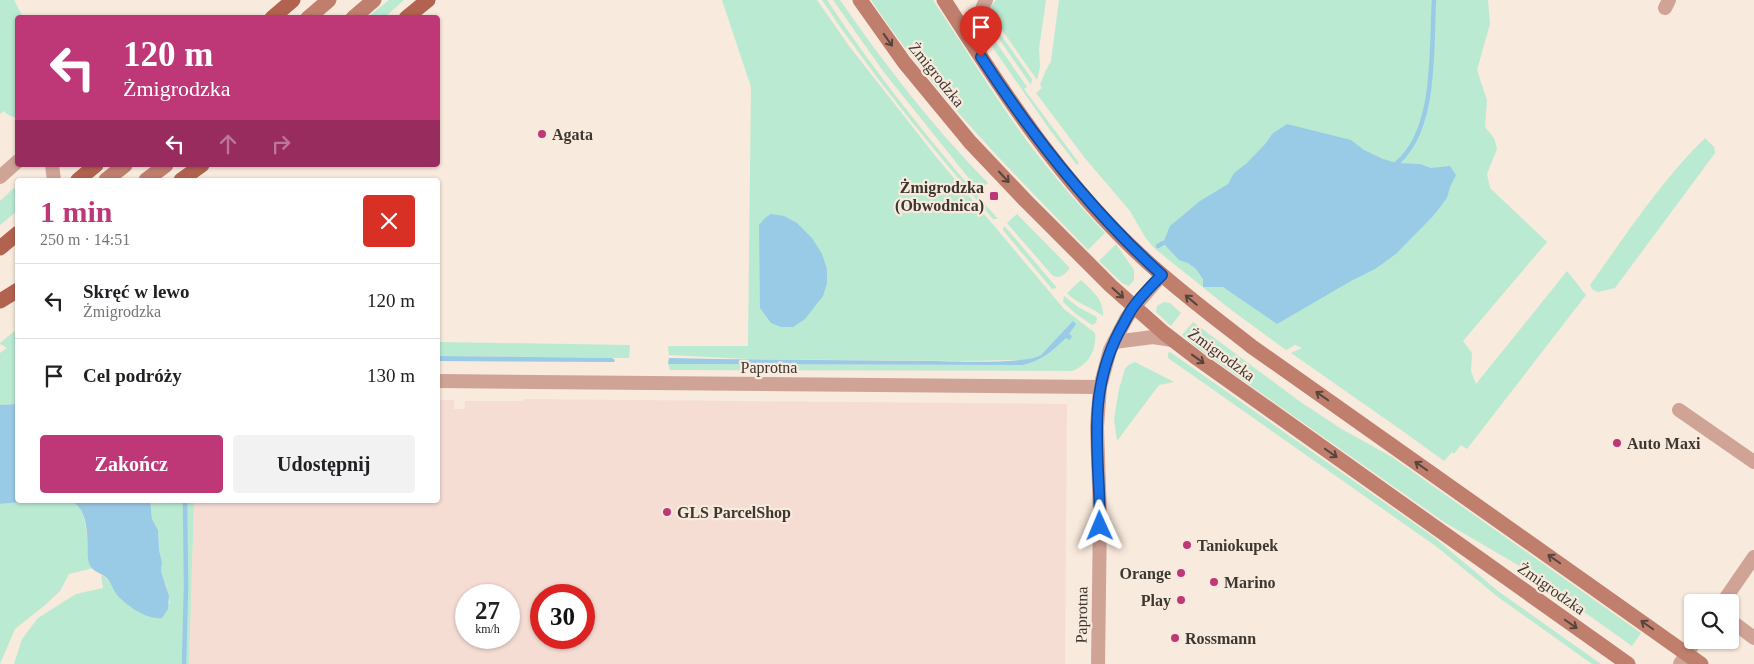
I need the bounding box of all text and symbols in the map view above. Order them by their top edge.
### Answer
pin [960,6,1002,57]
icon: arrive [967,13,995,41]
one-way arrow [883,33,893,47]
icon: left [40,35,105,100]
text: 120 m [123,35,213,74]
street label: Żmigrodzka [905,39,968,111]
text: Żmigrodzka [123,76,231,101]
place label: Agata [552,126,593,144]
marker: Agata [536,128,548,140]
icon: left [161,130,189,158]
icon: ahead [214,130,242,158]
icon: right [267,130,295,158]
one-way arrow [998,171,1010,184]
place label: Żmigrodzka (Obwodnica) [895,178,984,215]
marker: Żmigrodzka (Obwodnica) [988,190,1000,202]
text: 1 min [40,195,113,228]
button: close [363,195,415,247]
text: 250 m · 14:51 [40,231,130,248]
text: Skręć w lewo [83,281,190,302]
icon: left [40,287,68,315]
one-way arrow [1112,287,1125,299]
text: 120 m [367,290,415,311]
one-way arrow [1185,294,1198,305]
text: Żmigrodzka [83,303,161,320]
street label: Żmigrodzka [1184,325,1258,385]
one-way arrow [1191,354,1205,365]
street label: Paprotna [741,359,797,377]
icon: arrive [40,362,68,390]
text: Cel podróży [83,365,182,386]
text: 130 m [367,365,415,386]
one-way arrow [1315,391,1329,401]
button: Zakończ [40,435,223,493]
button: Udostępnij [233,435,415,493]
place label: Auto Maxi [1627,435,1701,452]
marker: Auto Maxi [1611,437,1623,449]
one-way arrow [1324,448,1337,459]
one-way arrow [1414,461,1428,471]
position arrow [1073,499,1125,551]
place label: GLS ParcelShop [677,504,791,522]
marker: GLS ParcelShop [661,506,673,518]
place label: Taniokupek [1197,537,1278,555]
marker: Taniokupek [1181,539,1193,551]
one-way arrow [1547,554,1561,564]
street label: Żmigrodzka [1514,559,1589,619]
place label: Orange [1119,565,1171,583]
marker: Orange [1175,567,1187,579]
place label: Marino [1224,574,1276,591]
marker: Marino [1208,576,1220,588]
speed limit sign: 30 [530,584,595,649]
street label: Paprotna [1073,586,1091,644]
place label: Play [1141,592,1171,610]
marker: Play [1175,594,1187,606]
map controls [1684,594,1739,649]
button: search [1684,594,1739,649]
text: 27 [475,597,500,624]
one-way arrow [1564,619,1578,629]
one-way arrow [1640,620,1654,630]
text: km/h [475,622,500,636]
place label: Rossmann [1185,630,1256,647]
marker: Rossmann [1169,632,1181,644]

